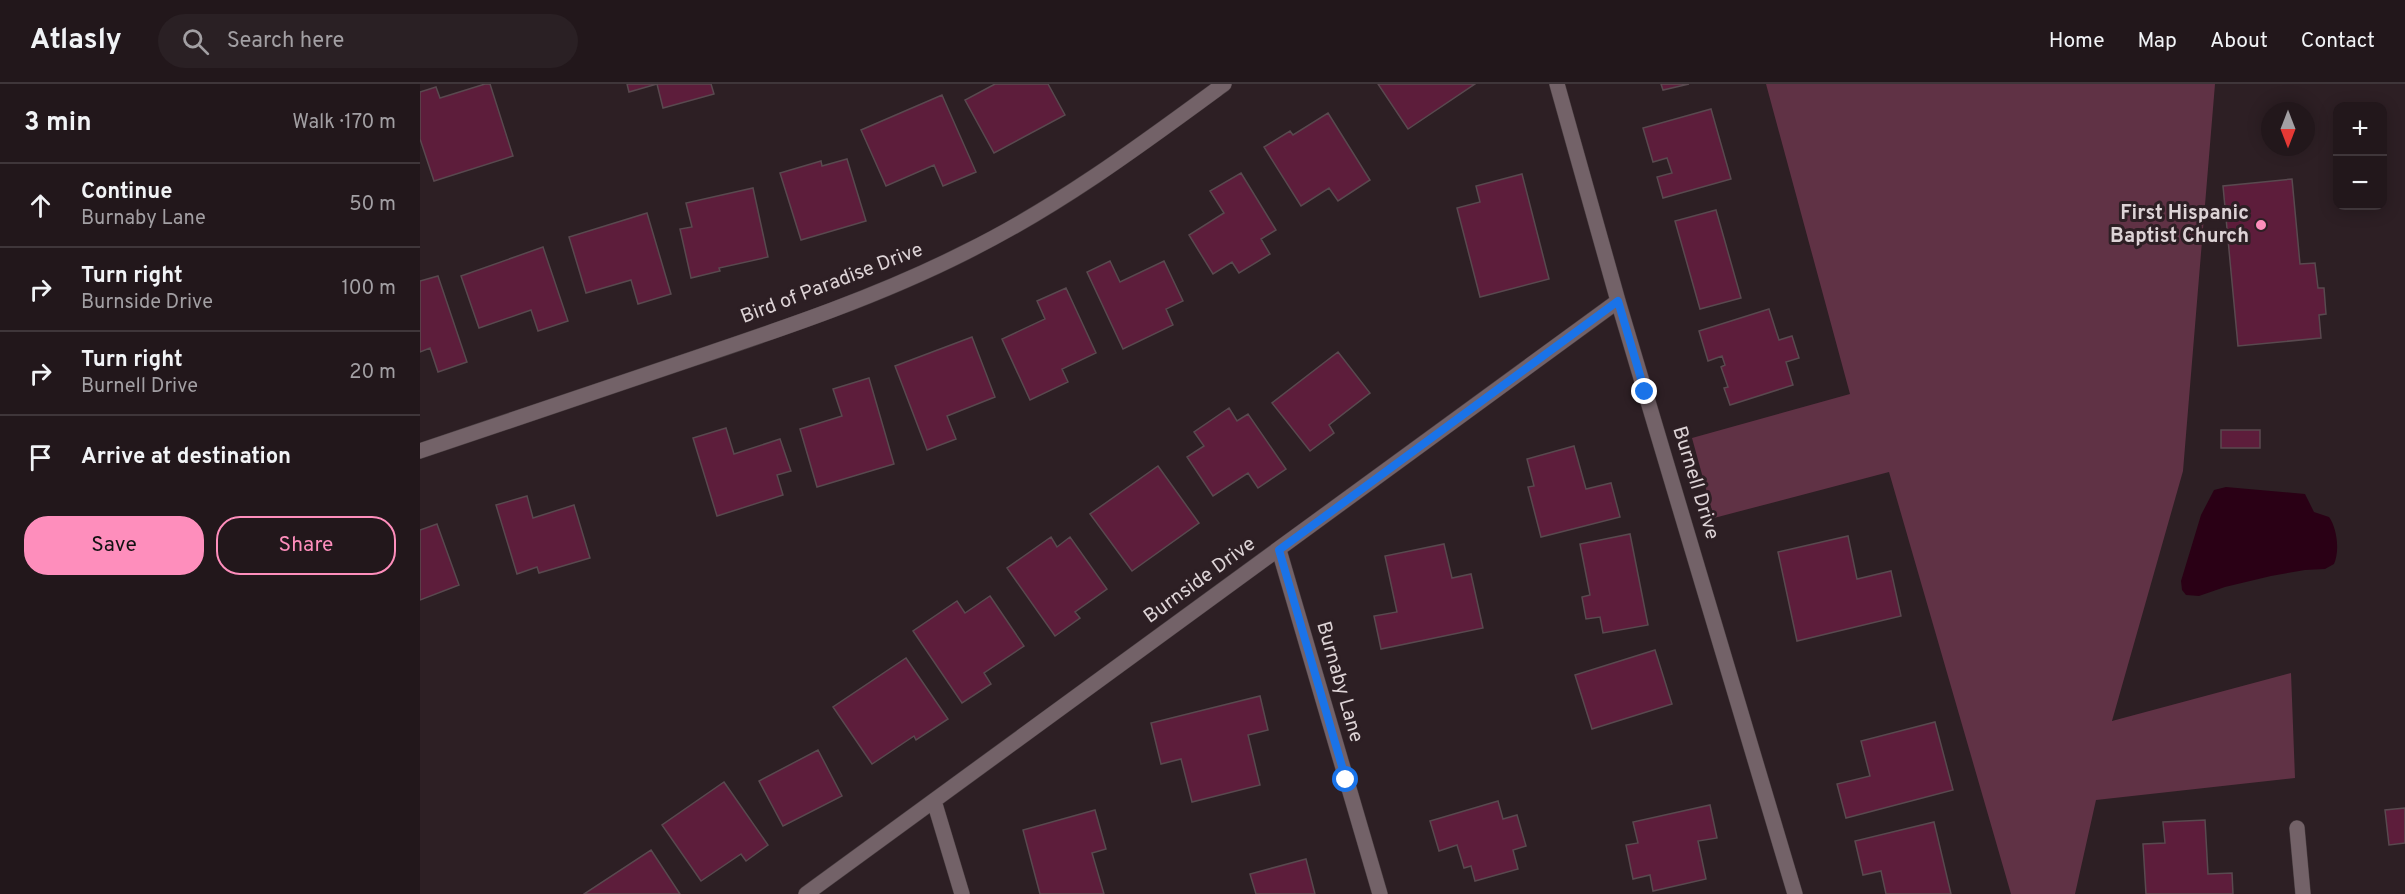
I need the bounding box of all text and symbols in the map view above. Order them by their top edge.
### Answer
search box [158,14,578,68]
text: Atlasly [30,23,122,59]
icon: search [179,25,212,58]
text: Search here [227,28,344,55]
text: Home [2049,28,2105,55]
text: Map [2138,28,2177,55]
text: About [2210,28,2268,55]
text: Contact [2301,28,2375,55]
north arrow [2261,102,2315,156]
map controls [2333,102,2387,210]
button: + [2333,102,2387,156]
text: 3 min [24,107,92,140]
text: Walk · 170 m [292,110,396,136]
button: − [2333,156,2387,210]
text: Continue [81,179,172,206]
icon: ahead [24,189,57,222]
text: 50 m [349,192,396,218]
place label: First Hispanic Baptist Church [2110,201,2249,250]
text: Burnaby Lane [81,206,206,232]
marker: First Hispanic Baptist Church [2254,218,2268,232]
street label: Bird of Paradise Drive [737,237,927,331]
text: Turn right [81,263,183,290]
icon: right [24,273,57,306]
text: 100 m [341,276,396,302]
text: Burnside Drive [81,290,213,316]
text: Turn right [81,347,183,374]
icon: right [24,357,57,390]
text: 20 m [349,360,396,386]
text: Burnell Drive [81,374,198,400]
route end [1631,378,1657,404]
street label: Burnell Drive [1665,423,1725,543]
icon: arrive [24,441,57,474]
text: Arrive at destination [81,444,291,471]
button: Save [24,516,204,575]
button: Share [216,516,396,575]
street label: Burnside Drive [1139,532,1261,630]
street label: Burnaby Lane [1309,618,1369,746]
route start [1332,766,1358,792]

